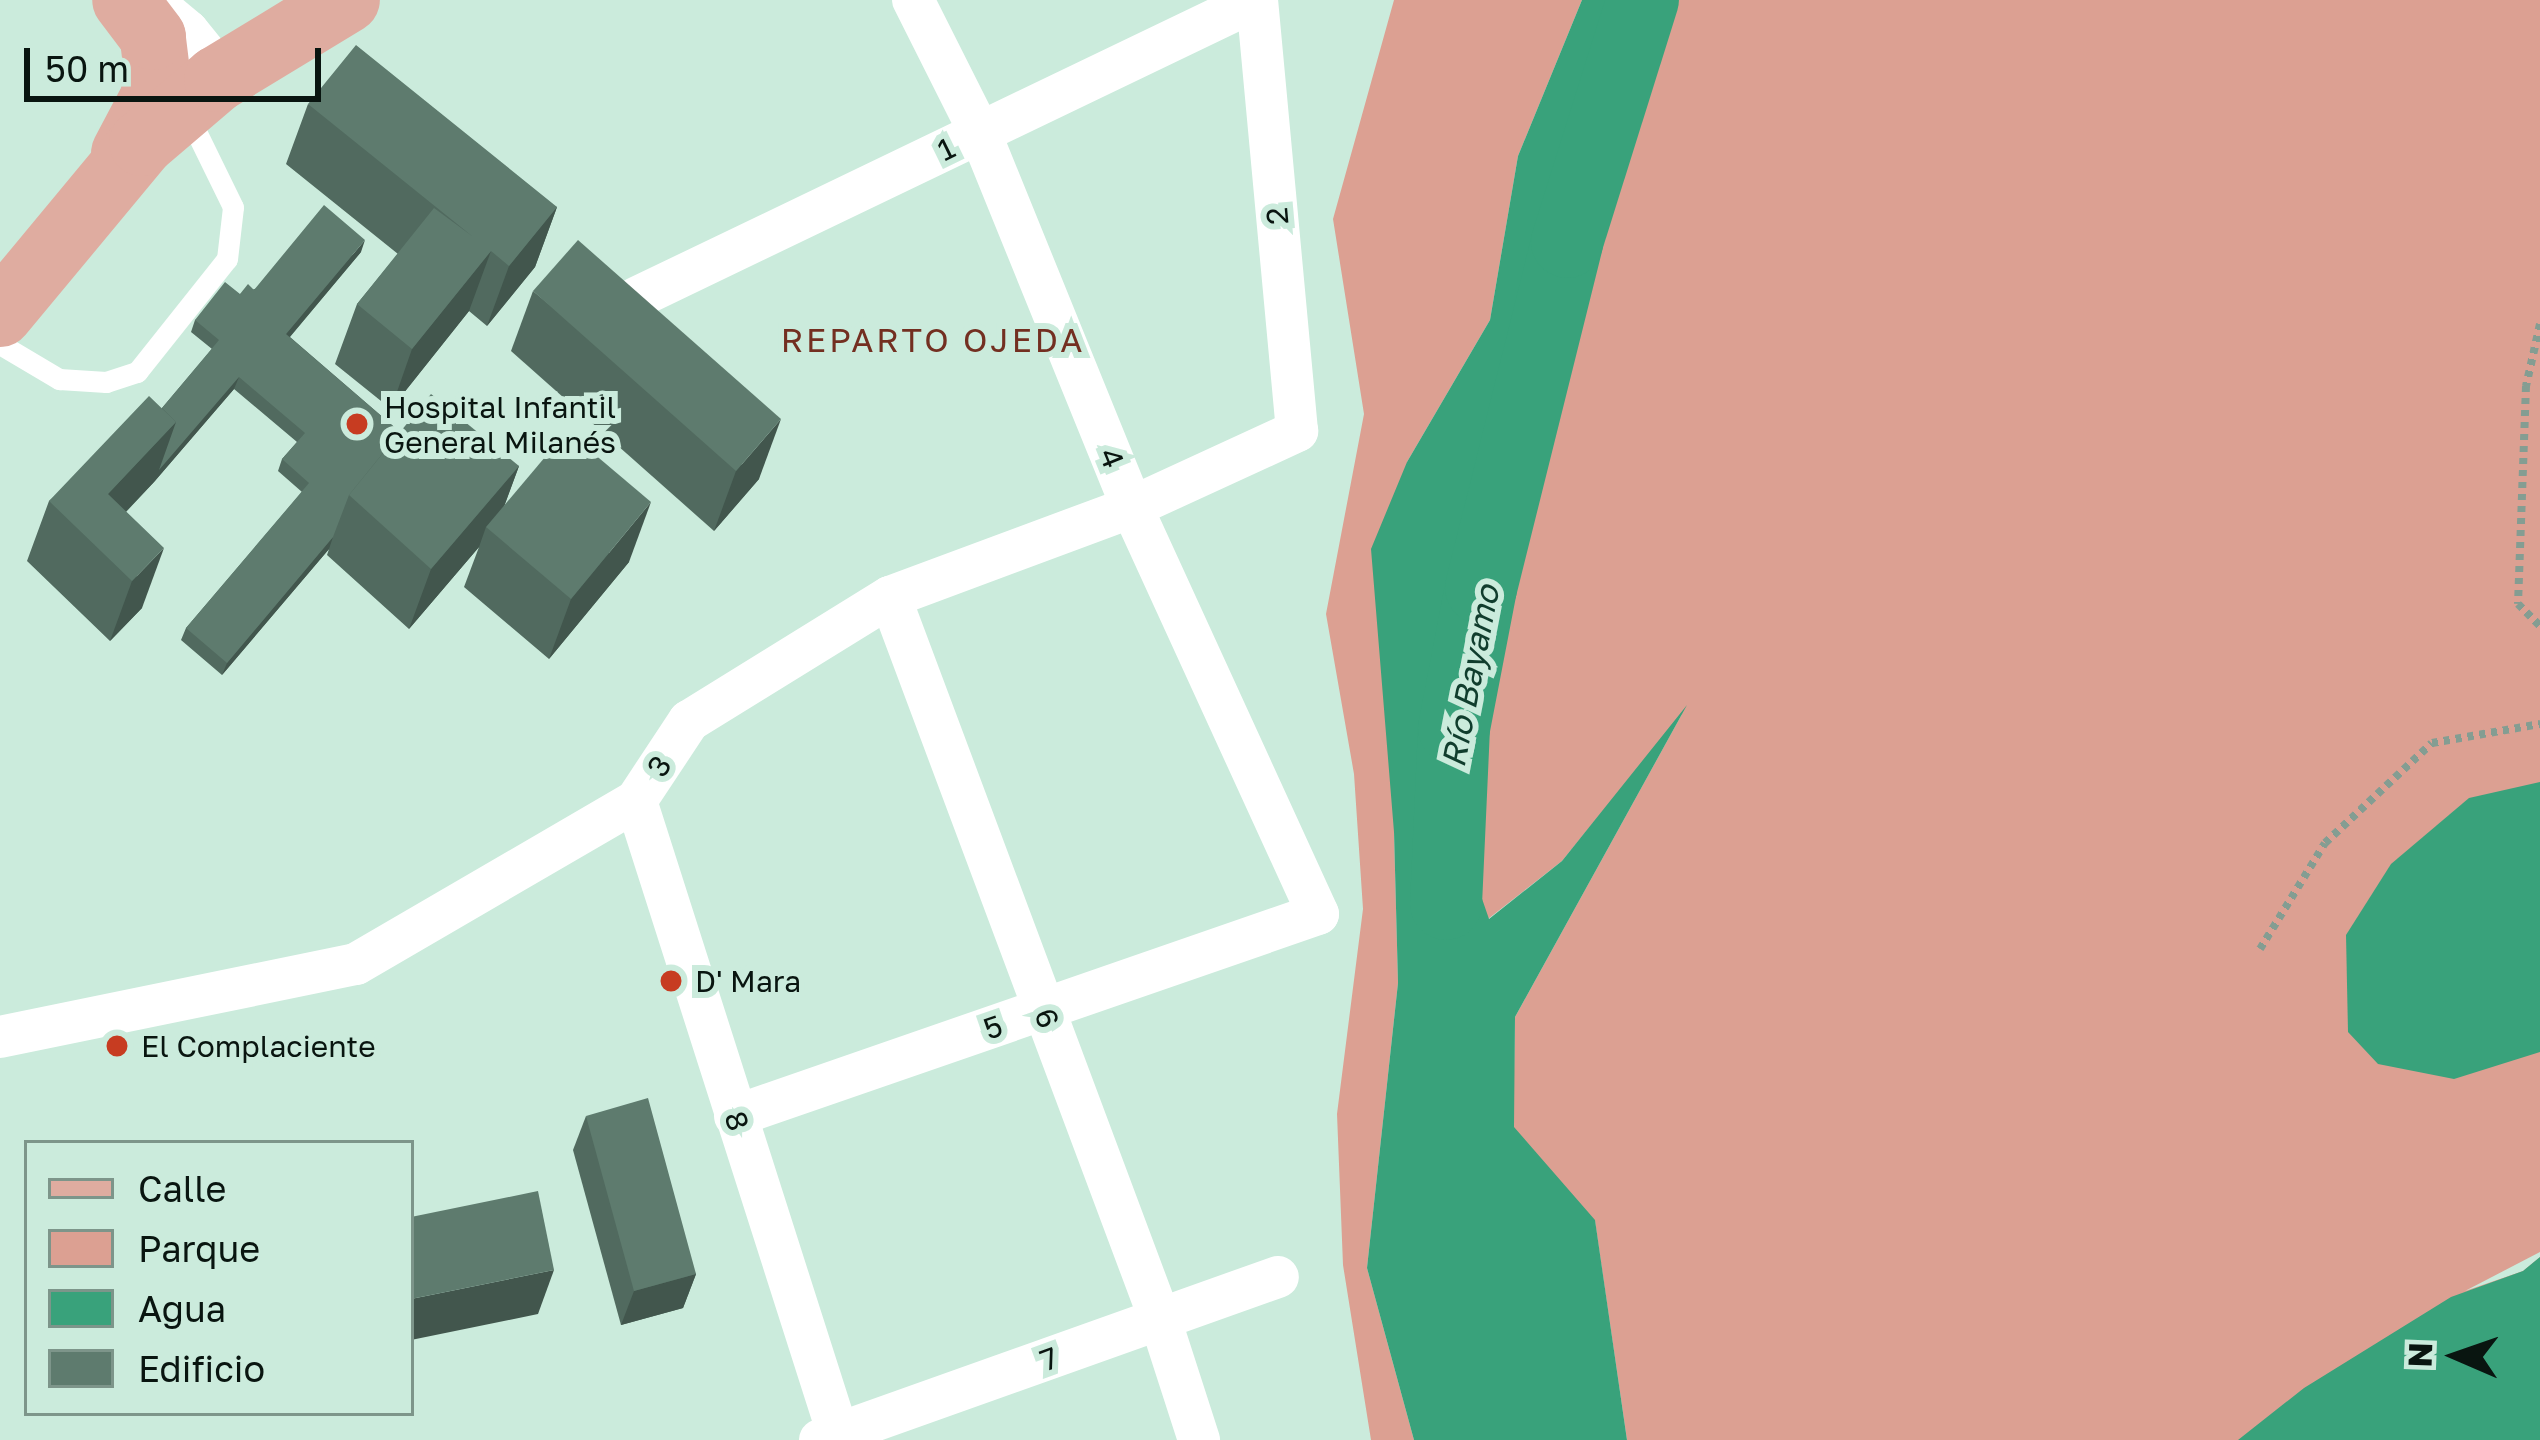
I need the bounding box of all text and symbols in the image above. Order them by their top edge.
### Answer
scale bar [30,24,327,98]
text: 50 m [45,47,129,90]
street label: 1 [932,130,960,168]
street label: 2 [1258,206,1296,226]
district label: REPARTO OJEDA [781,320,1085,360]
place label: Hospital Infantil General Milanés [384,389,616,460]
marker: Hospital Infantil General Milanés [341,408,373,440]
street label: 4 [1092,443,1132,473]
water label: Río Bayamo [1433,582,1507,770]
street label: 3 [639,749,679,783]
place label: D' Mara [695,963,801,999]
marker: D' Mara [658,968,684,994]
street label: 6 [1027,1003,1067,1033]
street label: 5 [979,1007,1007,1047]
place label: El Complaciente [141,1028,376,1064]
marker: El Complaciente [104,1033,130,1059]
street label: 8 [717,1107,757,1135]
legend [24,1140,414,1416]
text: Calle [138,1167,226,1210]
text: Parque [138,1227,260,1270]
text: Agua [138,1287,226,1330]
north arrow [2396,1296,2516,1416]
street label: 7 [1035,1339,1063,1379]
text: N [2400,1342,2439,1368]
text: Edificio [138,1347,265,1390]

